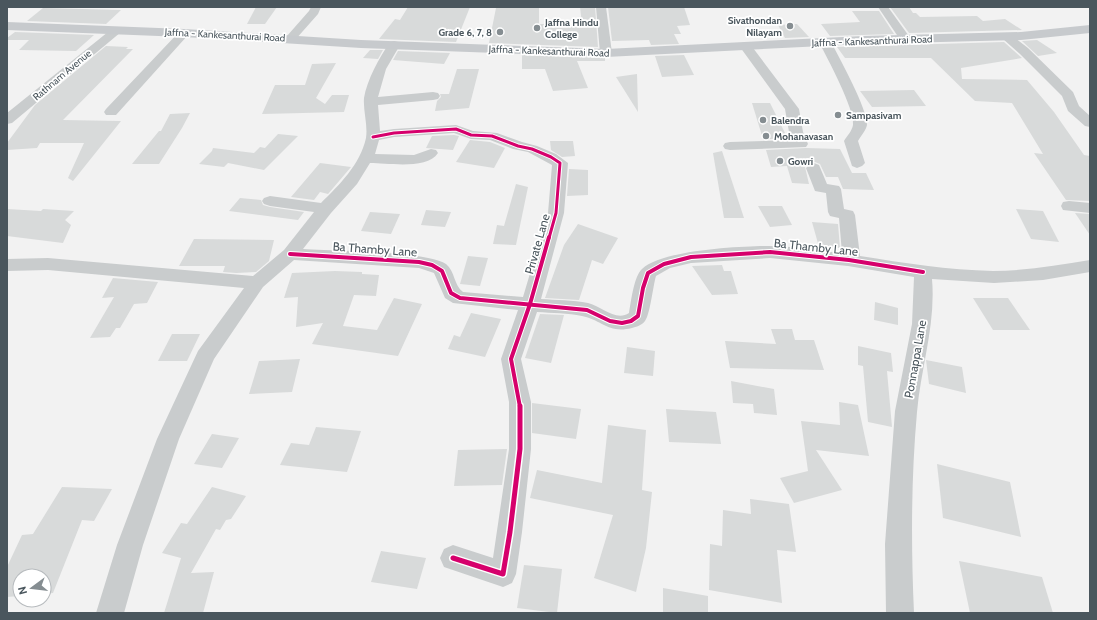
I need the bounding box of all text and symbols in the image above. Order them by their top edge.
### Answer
place label: Sivathondan Nilayam [728,14,782,39]
place label: Jaffna Hindu College [544,16,599,41]
marker: Sivathondan Nilayam [785,21,795,31]
marker: Jaffna Hindu College [532,23,542,33]
street label: Jaffna - Kankesanthurai Road [163,25,286,45]
place label: Grade 6, 7, 8 [439,26,492,39]
marker: Grade 6, 7, 8 [495,27,505,37]
street label: Jaffna - Kankesanthurai Road [810,32,933,50]
street label: Jaffna - Kankesanthurai Road [487,42,610,60]
street label: Rathnam Avenue [30,47,94,103]
place label: Sampasivam [846,109,902,122]
marker: Sampasivam [833,110,843,120]
place label: Balendra [771,114,809,127]
marker: Balendra [758,115,768,125]
place label: Mohanavasan [774,130,833,143]
marker: Mohanavasan [761,131,771,141]
place label: Gowri [788,155,813,168]
marker: Gowri [775,156,785,166]
street label: Private Lane [521,212,553,276]
street label: Ba Thamby Lane [773,235,859,259]
street label: Ba Thamby Lane [332,239,418,259]
street label: Ponnappa Lane [901,319,929,399]
north arrow [12,568,52,608]
text: N [15,585,30,596]

